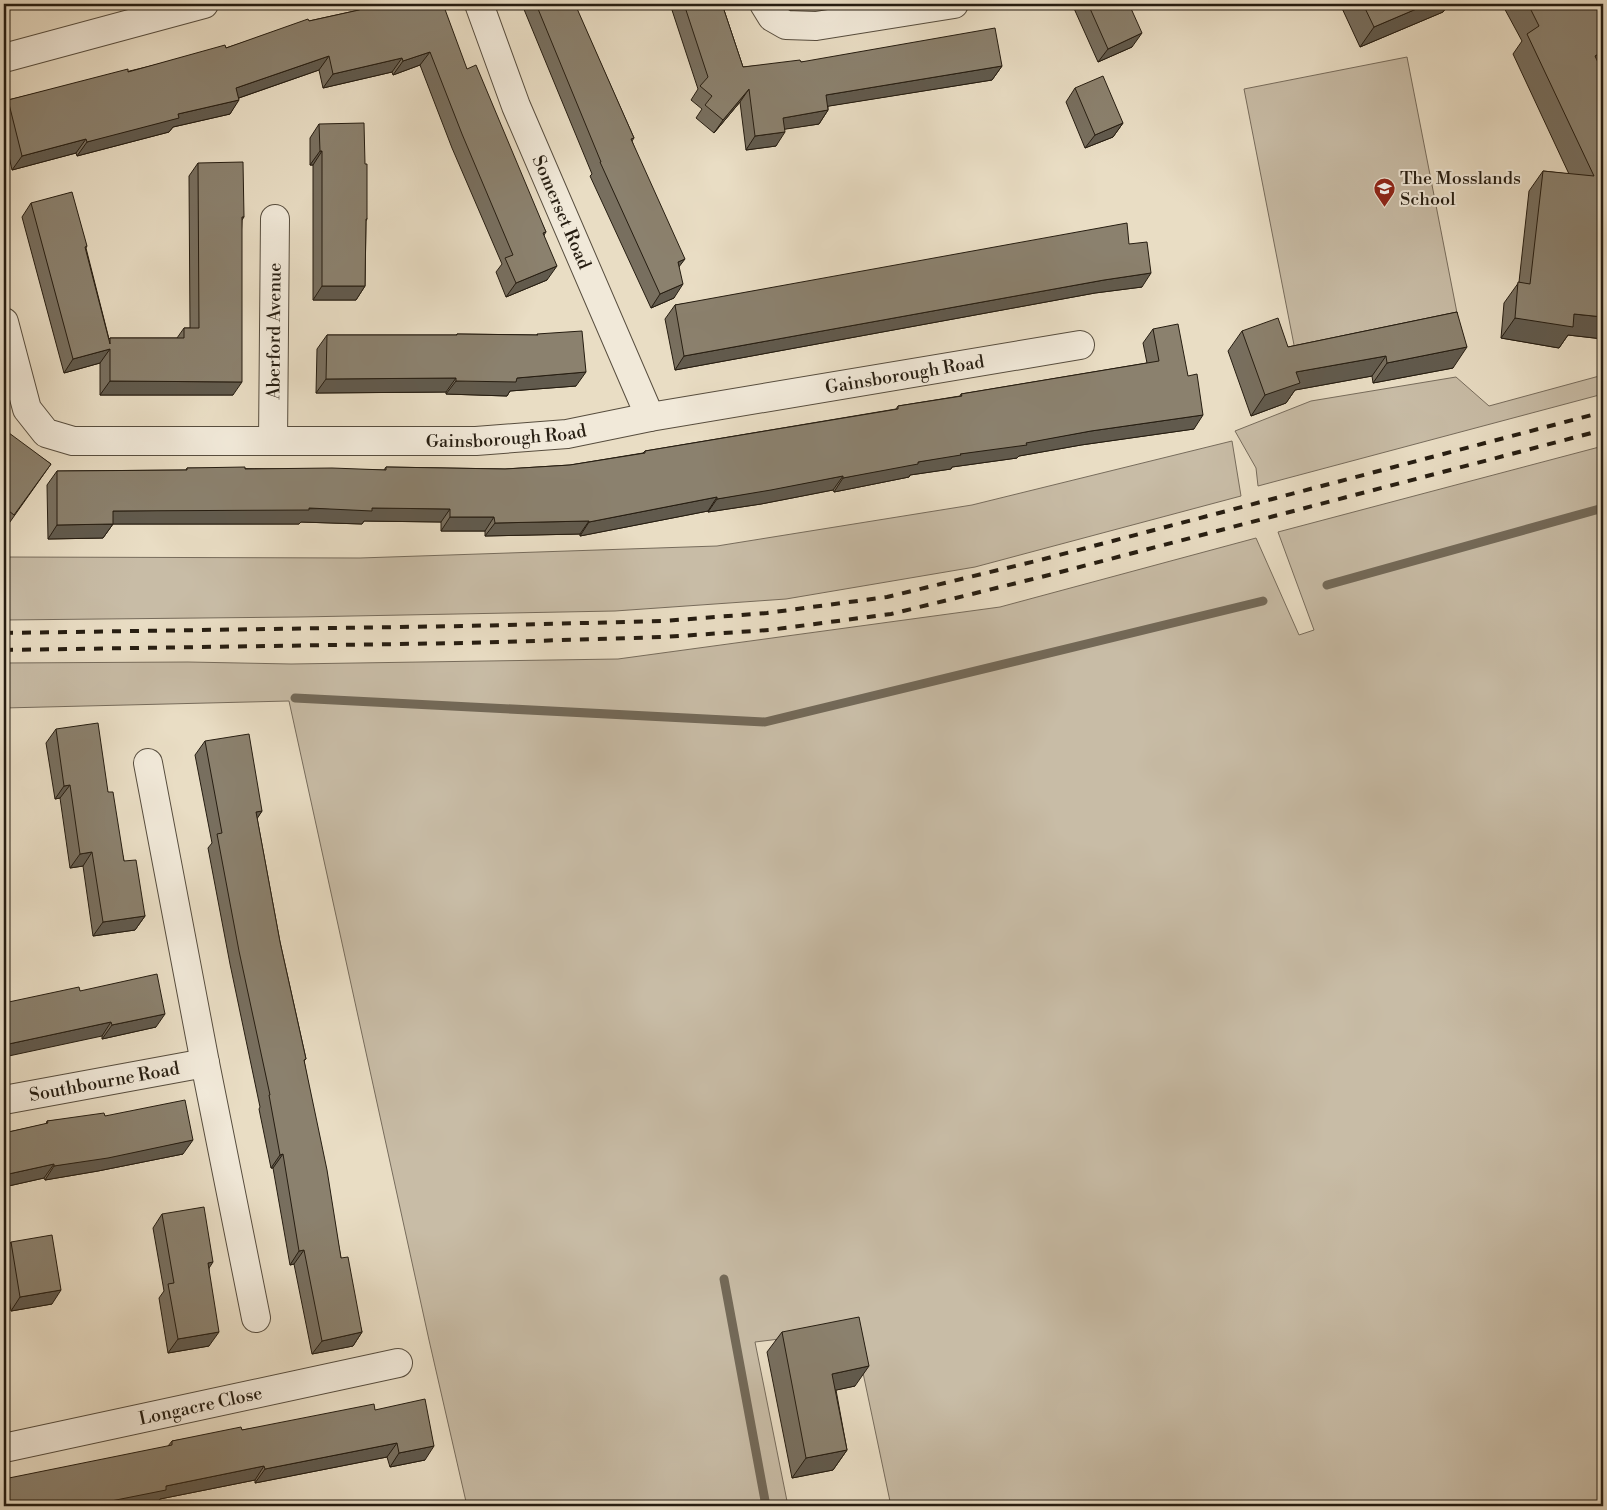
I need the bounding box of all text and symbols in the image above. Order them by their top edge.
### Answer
street label: Somerset Road [527,152,597,273]
place label: The Mosslands School [1400,167,1521,211]
school or university icon: The Mosslands School [1372,176,1396,207]
street label: Aberford Avenue [262,262,286,401]
street label: Gainsborough Road [823,350,987,399]
street label: Gainsborough Road [426,419,589,453]
street label: Southbourne Road [27,1056,182,1107]
street label: Longacre Close [137,1381,264,1430]

